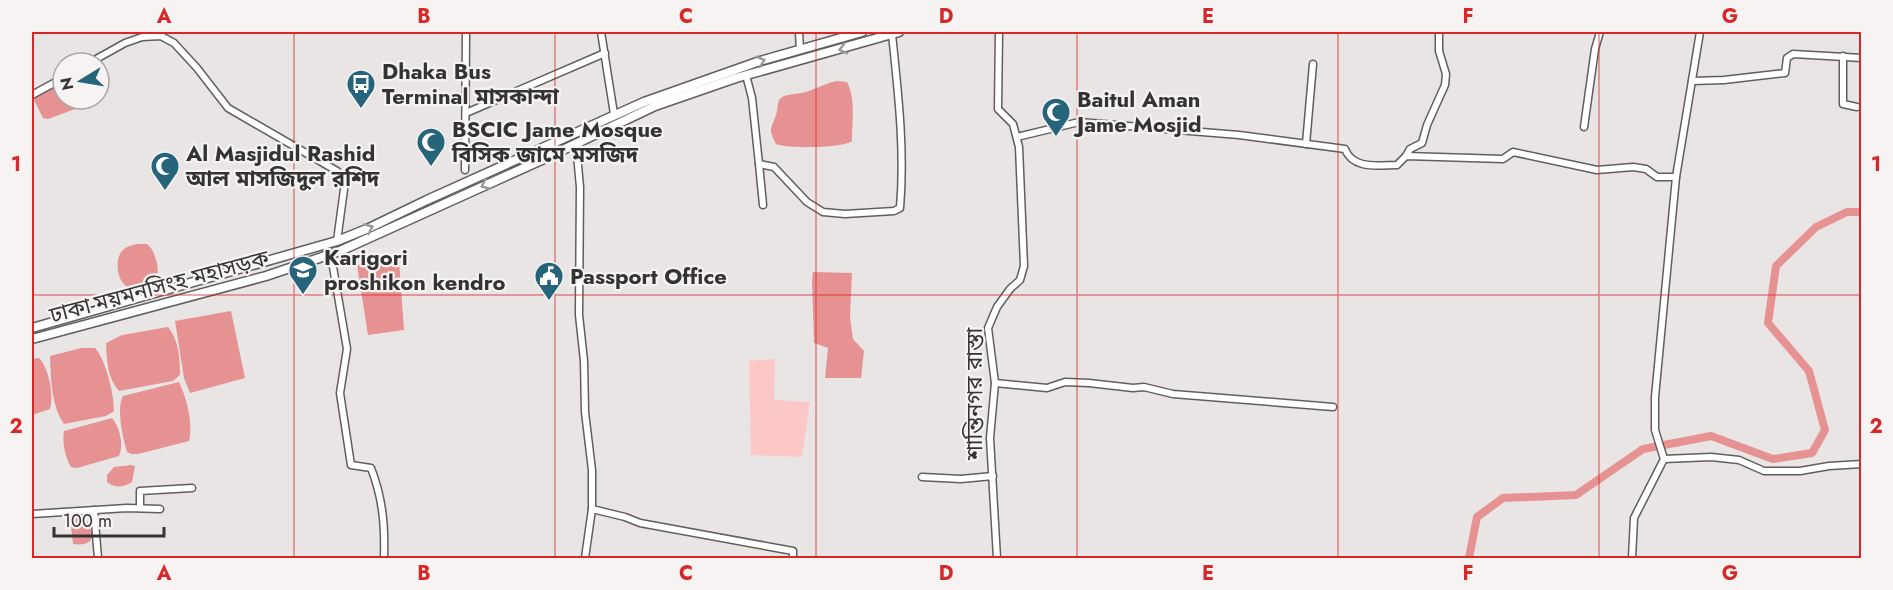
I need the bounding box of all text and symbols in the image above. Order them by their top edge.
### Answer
text: A [156,2,172,31]
text: B [417,2,431,31]
text: C [679,2,693,31]
text: D [939,2,953,31]
text: E [1202,2,1214,31]
text: F [1462,2,1474,31]
text: G [1722,2,1738,31]
one-way arrow [838,42,849,54]
north arrow [51,51,111,111]
place label: Dhaka Bus Terminal মাসকান্দা [382,55,559,112]
one-way arrow [755,56,766,68]
bus stop icon: Dhaka Bus Terminal মাসকান্দা [345,68,377,110]
text: N [54,75,79,92]
place label: Baitul Aman Jame Mosjid [1073,83,1202,140]
mosque icon: Baitul Aman Jame Mosjid [1040,96,1072,138]
place label: BSCIC Jame Mosque বিসিক জামে মসজিদ [451,113,663,170]
mosque icon: BSCIC Jame Mosque বিসিক জামে মসজিদ [415,126,447,168]
place label: Al Masjidul Rashid আল মাসজিদুল রশিদ [185,137,380,194]
text: 1 [11,150,21,179]
mosque icon: Al Masjidul Rashid আল মাসজিদুল রশিদ [149,150,181,192]
text: 1 [1871,150,1881,179]
one-way arrow [480,178,491,190]
one-way arrow [363,223,374,235]
street label: ঢাকা-ময়মনসিংহ মহাসড়ক [45,241,272,331]
place label: Karigori proshikon kendro [324,241,505,298]
school or university icon: Karigori proshikon kendro [287,254,319,296]
public building icon: Passport Office [533,260,565,302]
place label: Passport Office [570,260,727,292]
street label: শান্তিনগর রাস্তা [958,327,990,461]
text: 2 [9,412,23,441]
text: 2 [1869,412,1883,441]
scale bar [54,500,164,538]
text: 100 m [63,508,112,534]
text: A [156,559,172,588]
text: B [417,559,431,588]
text: C [679,559,693,588]
text: D [939,559,953,588]
text: E [1202,559,1214,588]
text: F [1462,559,1474,588]
text: G [1722,559,1738,588]

